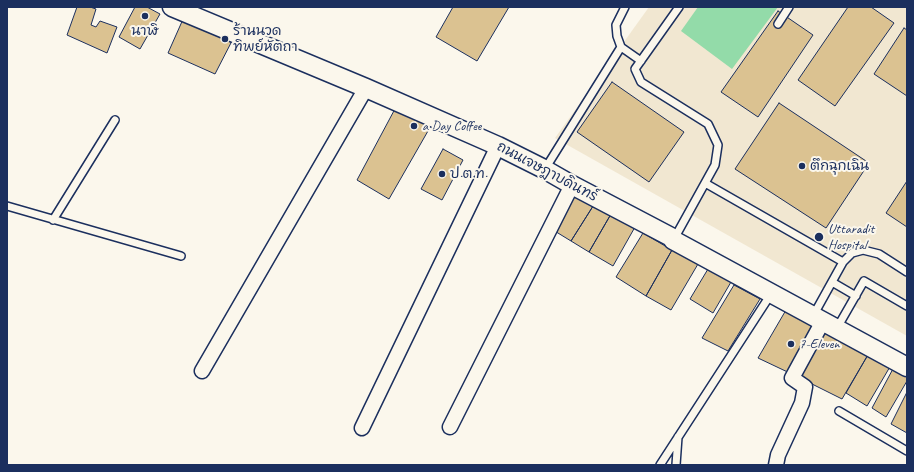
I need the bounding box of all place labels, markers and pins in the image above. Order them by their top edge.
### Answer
marker: นาฬิ [140,11,150,21]
place label: นาฬิ [131,23,159,39]
place label: ร้านนวด ทิพย์หัตถา [233,23,298,56]
marker: ร้านนวด ทิพย์หัตถา [220,34,230,44]
place label: a Day Coffee [422,118,481,134]
marker: a Day Coffee [409,121,419,131]
place label: ตึกฉุกเฉิน [810,158,869,174]
marker: ตึกฉุกเฉิน [797,161,807,171]
place label: ป.ต.ท. [450,166,488,182]
marker: ป.ต.ท. [437,169,447,179]
place label: Uttaradit Hospital [828,221,874,254]
marker: Uttaradit Hospital [813,231,825,243]
place label: 7-Eleven [799,336,840,352]
marker: 7-Eleven [786,339,796,349]

